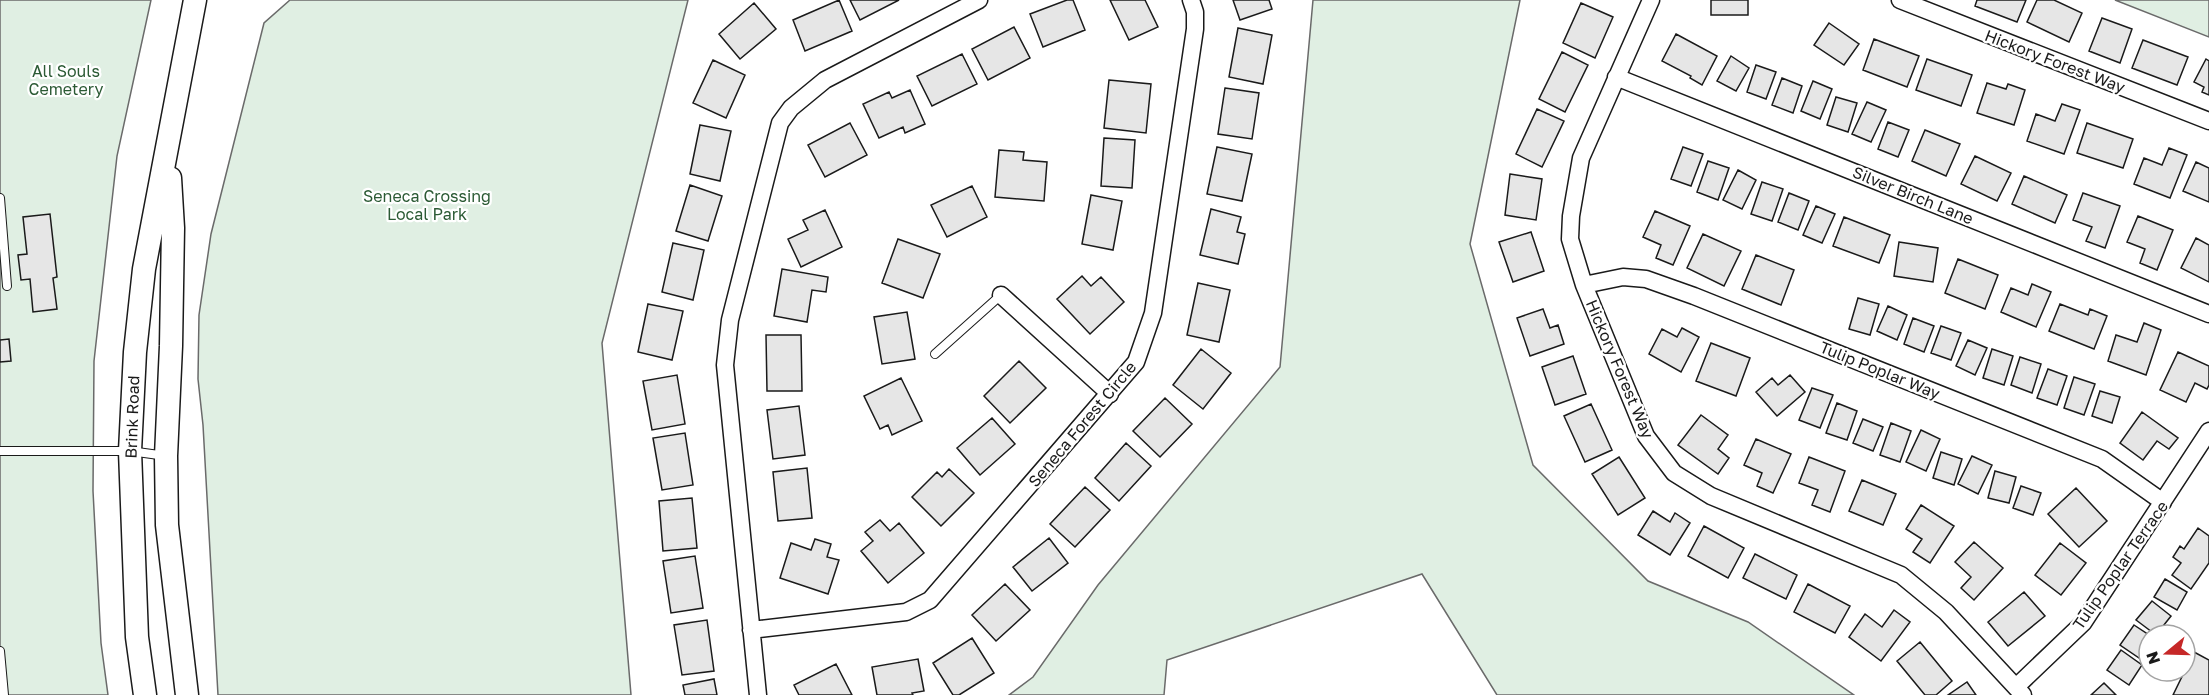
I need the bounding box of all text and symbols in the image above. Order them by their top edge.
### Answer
street label: Hickory Forest Way [1982,25,2128,97]
park label: All Souls Cemetery [29,61,104,99]
street label: Silver Birch Lane [1850,162,1976,228]
park label: Seneca Crossing Local Park [363,186,491,224]
street label: Hickory Forest Way [1582,297,1658,441]
street label: Tulip Poplar Way [1817,337,1943,403]
street label: Seneca Forest Circle [1024,357,1140,491]
street label: Brink Road [121,375,143,459]
street label: Tulip Poplar Terrace [2068,497,2172,633]
north arrow [2137,623,2197,683]
text: N [2141,649,2164,667]

